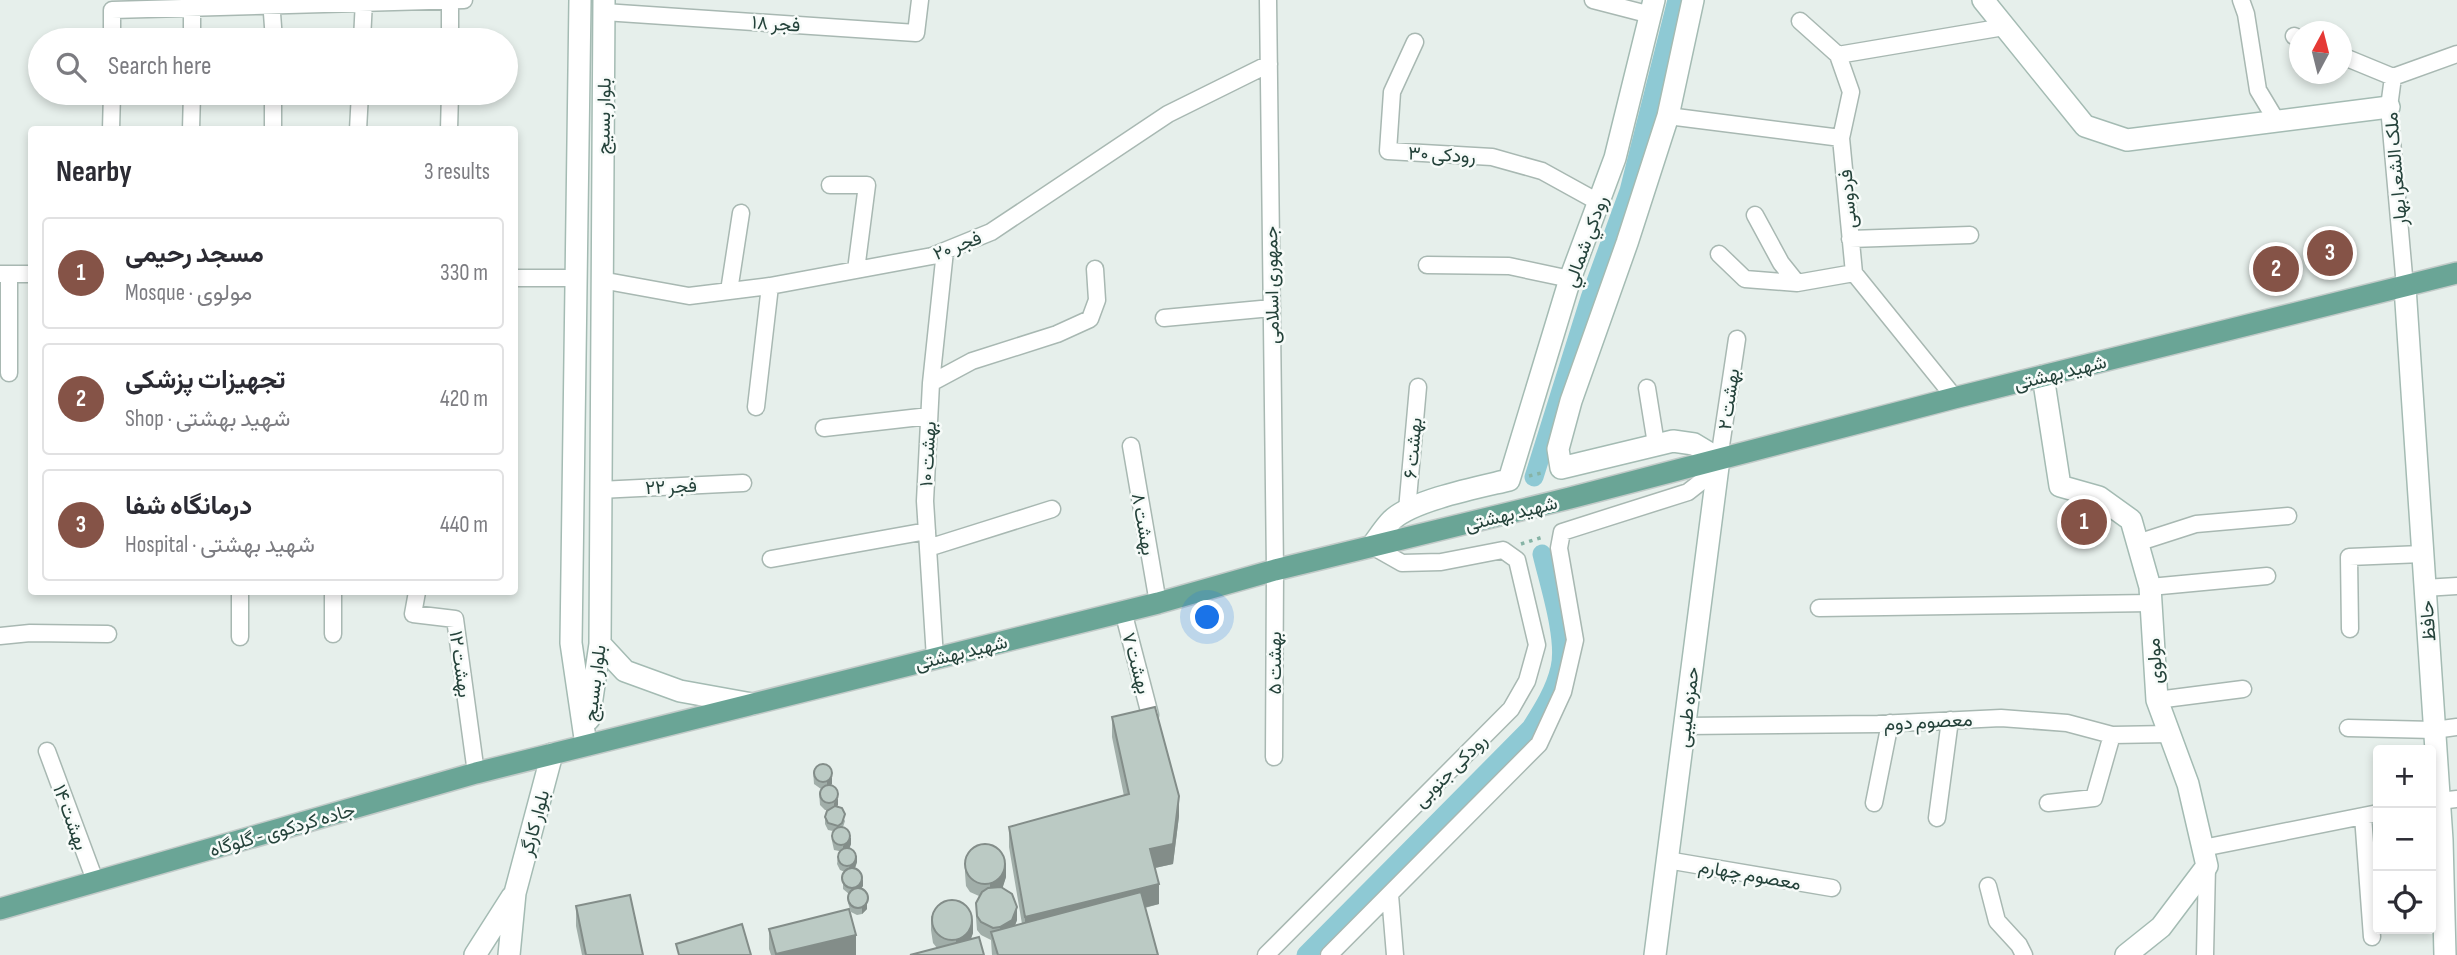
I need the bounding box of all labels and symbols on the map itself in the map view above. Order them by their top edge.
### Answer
street label: فجر ۱۸ [751,11,801,38]
north arrow [2289,21,2352,84]
street label: بلوار بسیج [592,77,618,155]
street label: ملک الشعرا بهار [2380,111,2413,228]
street label: رودکی ۳۰ [1407,142,1476,169]
street label: فردوسی [1834,168,1863,229]
street label: رودکي شمالي [1559,192,1616,292]
street label: جمهوری اسلامی [1260,226,1285,344]
street label: فجر ۲۰ [930,227,985,266]
pin: 3 [2307,227,2353,279]
pin: 2 [2253,243,2299,295]
street label: شهید بهشتی [2012,351,2109,396]
street label: بهشت ۲ [1714,367,1745,431]
street label: بهشت ۶ [1399,417,1428,480]
street label: بهشت ۱۰ [915,421,942,487]
street label: فجر ۲۲ [645,475,698,500]
street label: بهشت ۸ [1126,491,1159,557]
street label: شهید بهشتی [1463,492,1560,537]
pin: 1 [2061,496,2107,548]
your location [1190,600,1224,634]
street label: حافظ [2416,600,2441,642]
street label: بهشت ۱۲ [443,629,476,699]
street label: بهشت ۷ [1116,630,1155,697]
street label: شهید بهشتی [913,631,1010,676]
street label: بهشت ۵ [1264,631,1287,695]
street label: مولوی [2142,637,2169,685]
street label: بلوار بسیج [579,644,613,723]
street label: حمزه طیبی [1672,665,1705,749]
street label: معصوم دوم [1883,709,1973,736]
street label: رودکی جنوبی [1409,729,1493,813]
street label: بهشت ۱۴ [47,782,92,853]
street label: بلوار کارگر [515,788,555,860]
street label: جاده کردکوی - گلوگاه [207,799,358,862]
street label: معصوم چهارم [1697,855,1803,897]

